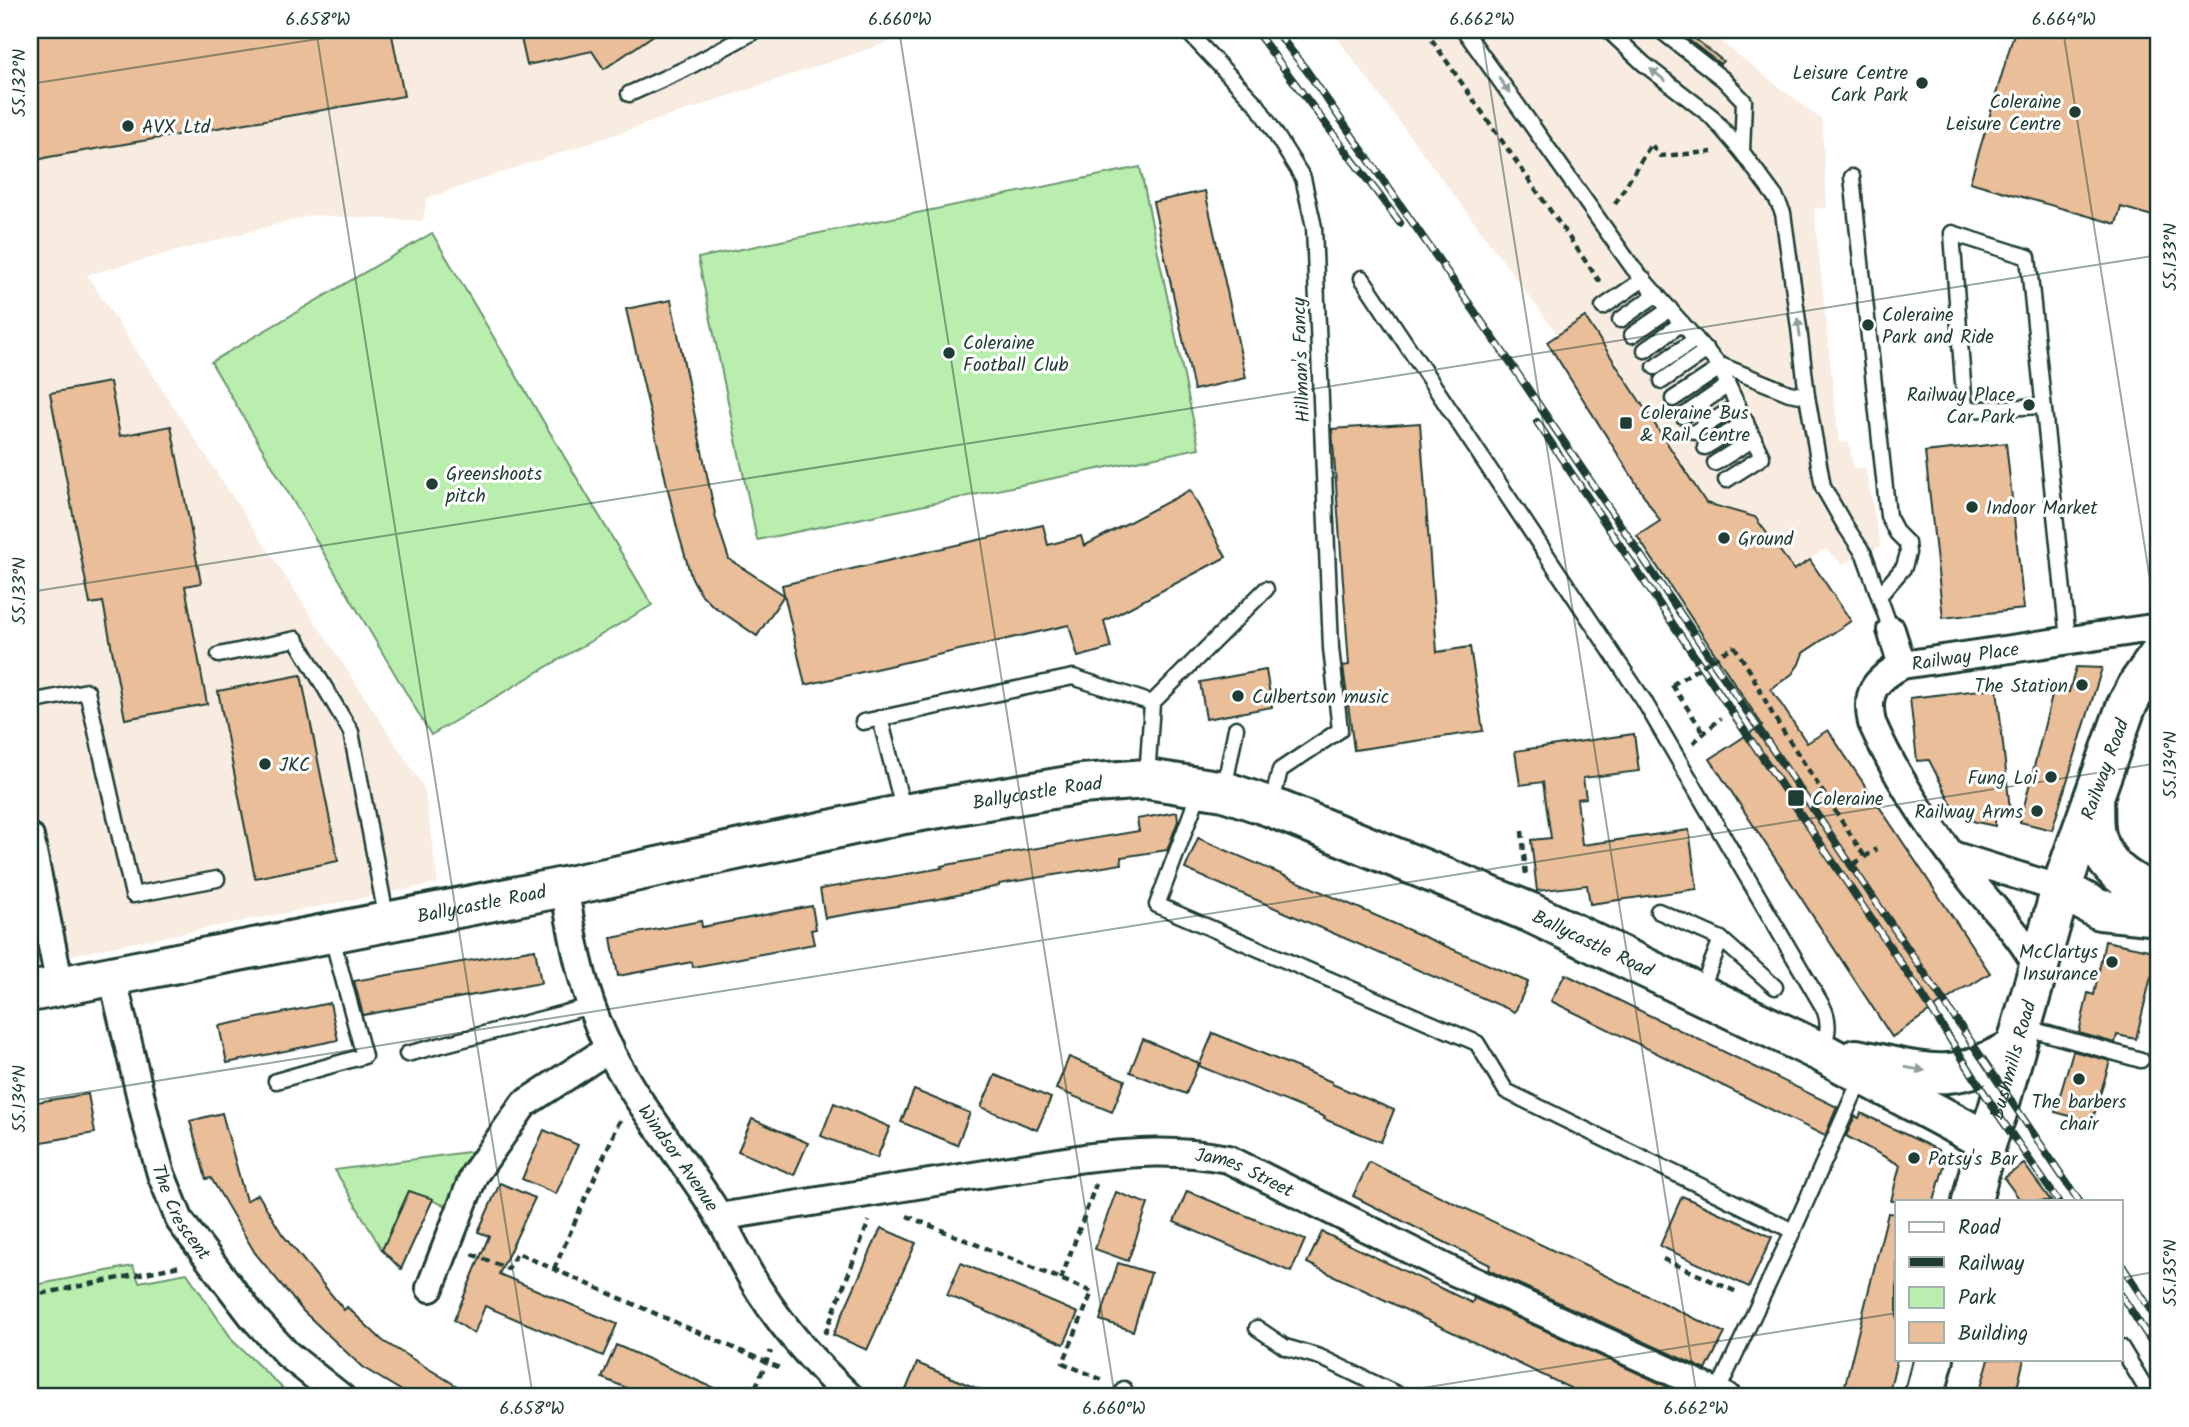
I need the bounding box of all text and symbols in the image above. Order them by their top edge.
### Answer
text: 6.658°W [286,6,350,35]
text: 6.660°W [868,6,932,35]
text: 6.662°W [1450,6,1514,35]
text: 6.664°W [2032,6,2096,35]
text: 55.132°N [6,49,35,117]
place label: Leisure Centre Cark Park [1793,59,1908,111]
one-way arrow [1650,67,1668,82]
marker: Leisure Centre Cark Park [1914,75,1930,91]
one-way arrow [1497,76,1511,94]
place label: Coleraine Leisure Centre [1946,88,2061,140]
marker: Coleraine Leisure Centre [2067,104,2083,120]
place label: AVX Ltd [142,113,211,143]
marker: AVX Ltd [120,118,136,134]
text: 55.133°N [2157,223,2186,291]
street label: Hillman's Fancy [1285,296,1319,423]
place label: Coleraine Park and Ride [1882,301,1994,353]
one-way arrow [1794,317,1805,339]
marker: Coleraine Park and Ride [1860,317,1876,333]
place label: Coleraine Football Club [963,329,1068,381]
marker: Coleraine Football Club [941,345,957,361]
place label: Railway Place Car Park [1907,381,2015,433]
marker: Railway Place Car Park [2021,397,2037,413]
place label: Coleraine Bus & Rail Centre [1640,399,1750,451]
marker: Coleraine Bus & Rail Centre [1618,415,1634,431]
place label: Greenshoots pitch [445,460,542,512]
marker: Greenshoots pitch [424,476,440,492]
place label: Indoor Market [1986,494,2098,524]
marker: Indoor Market [1964,499,1980,515]
place label: Ground [1738,525,1794,555]
marker: Ground [1716,530,1732,546]
text: 55.133°N [6,557,35,625]
street label: Railway Place [1910,635,2022,680]
place label: The Station [1975,672,2068,702]
marker: The Station [2074,677,2090,693]
place label: Culbertson music [1252,683,1389,713]
marker: Culbertson music [1230,688,1246,704]
street label: Railway Road [2074,714,2138,824]
text: 55.134°N [2157,731,2186,799]
place label: JKC [279,751,311,781]
marker: JKC [257,756,273,772]
place label: Fung Loi [1968,764,2038,794]
street label: Ballycastle Road [970,769,1104,819]
marker: Fung Loi [2043,769,2059,785]
place label: Coleraine [1812,785,1884,815]
marker: Coleraine [1786,788,1806,808]
place label: Railway Arms [1915,798,2023,828]
marker: Railway Arms [2029,803,2045,819]
street label: Ballycastle Road [415,878,549,933]
street label: Ballycastle Road [1527,903,1658,987]
place label: McClartys Insurance [2019,938,2098,990]
marker: McClartys Insurance [2104,954,2120,970]
street label: Bushmills Road [1983,997,2046,1123]
one-way arrow [1904,1064,1926,1075]
text: 55.134°N [6,1065,35,1133]
marker: The barbers chair [2071,1071,2087,1087]
place label: The barbers chair [2032,1088,2126,1140]
street label: Windsor Avenue [629,1099,726,1219]
street label: James Street [1193,1141,1299,1207]
place label: Patsy's Bar [1928,1145,2019,1175]
marker: Patsy's Bar [1906,1150,1922,1166]
street label: The Crescent [142,1161,218,1268]
legend [1895,1200,2122,1360]
text: Road [1958,1212,2001,1245]
text: 55.135°N [2157,1239,2186,1307]
text: Railway [1958,1248,2024,1281]
text: Park [1958,1282,1996,1315]
text: Building [1958,1318,2028,1351]
text: 6.658°W [500,1395,564,1424]
text: 6.660°W [1082,1395,1146,1424]
text: 6.662°W [1664,1395,1728,1424]

